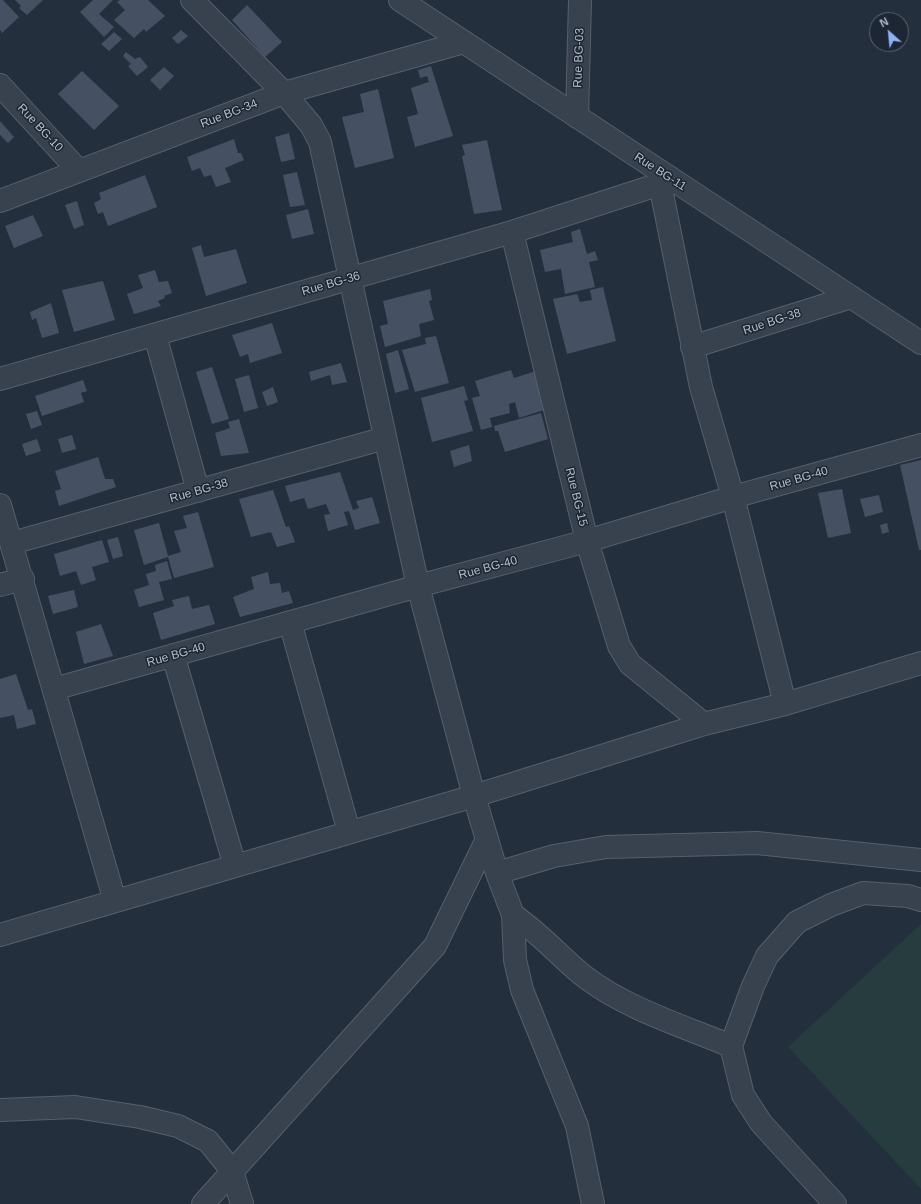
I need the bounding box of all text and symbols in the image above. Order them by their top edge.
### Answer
north arrow [869,12,909,52]
text: N [878,15,890,29]
street label: Rue BG-03 [571,28,587,88]
street label: Rue BG-34 [198,97,260,131]
street label: Rue BG-10 [14,101,66,155]
street label: Rue BG-11 [631,150,689,194]
street label: Rue BG-36 [300,269,362,299]
street label: Rue BG-38 [741,306,803,338]
street label: Rue BG-40 [768,464,830,494]
street label: Rue BG-15 [562,466,590,528]
street label: Rue BG-38 [168,476,230,506]
street label: Rue BG-40 [457,553,519,583]
street label: Rue BG-40 [145,640,207,670]

